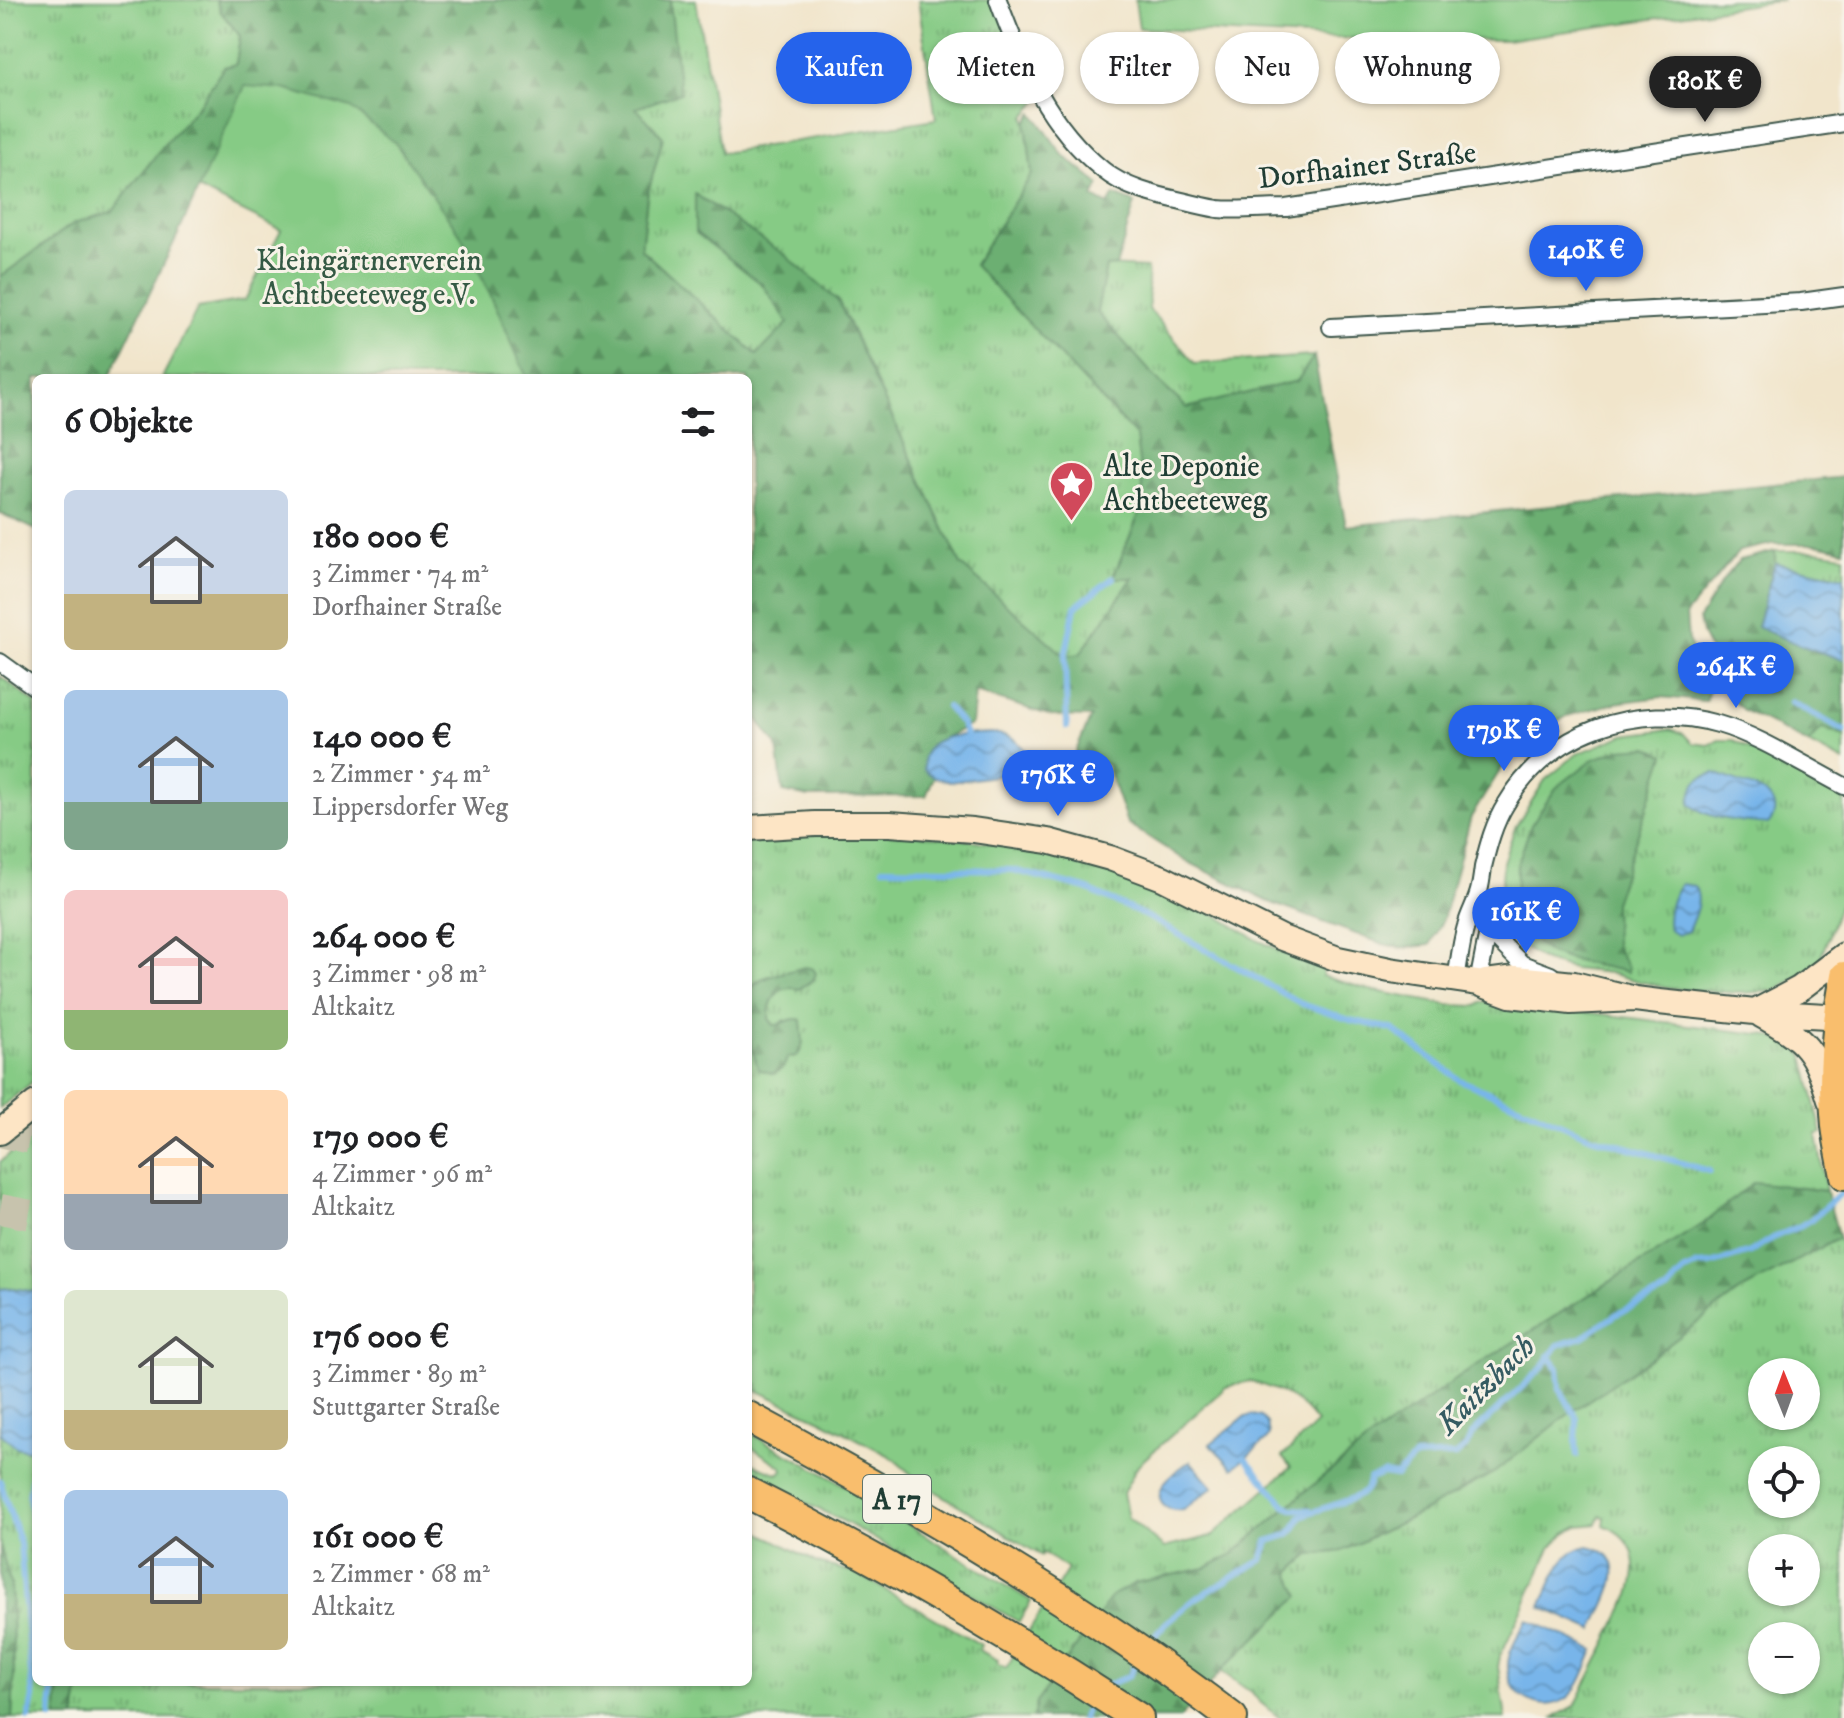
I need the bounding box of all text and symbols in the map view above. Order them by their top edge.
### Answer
chip: Kaufen [776,32,912,104]
chip: Mieten [928,32,1064,104]
chip: Filter [1080,32,1199,104]
chip: Neu [1215,32,1319,104]
chip: Wohnung [1335,32,1500,104]
pin: 180K € [1640,56,1770,124]
text: 180K € [1667,65,1743,98]
street label: Dorfhainer Straße [1256,135,1478,198]
pin: 140K € [1521,225,1651,293]
text: 140K € [1547,234,1625,267]
park label: Kleingärtnerverein Achtbeeteweg e.V. [256,243,482,314]
icon: filters [676,400,720,444]
text: 6 Objekte [64,401,193,443]
place label: Alte Deponie Achtbeeteweg [1103,449,1268,520]
place icon: Alte Deponie Achtbeeteweg [1048,459,1096,522]
text: 180 000 € [312,516,449,558]
icon: home [128,522,224,618]
text: 3 Zimmer · 74 m² [312,558,489,591]
text: Dorfhainer Straße [312,591,502,624]
pin: 264K € [1671,642,1801,710]
text: 264K € [1696,651,1776,684]
pin: 179K € [1439,705,1569,773]
text: 179K € [1466,714,1542,747]
text: 140 000 € [312,716,452,758]
icon: home [128,722,224,818]
pin: 176K € [993,750,1123,818]
text: 2 Zimmer · 54 m² [312,758,490,791]
text: 176K € [1020,759,1096,792]
text: Lippersdorfer Weg [312,791,508,824]
pin: 161K € [1461,887,1591,955]
text: 161K € [1490,896,1562,929]
text: 264 000 € [312,916,455,958]
icon: home [128,922,224,1018]
text: 3 Zimmer · 98 m² [312,958,486,991]
text: Altkaitz [312,991,395,1024]
text: 179 000 € [312,1116,449,1158]
icon: home [128,1122,224,1218]
text: 4 Zimmer · 96 m² [312,1158,492,1191]
text: Altkaitz [312,1191,395,1224]
text: 176 000 € [312,1316,449,1358]
icon: home [128,1322,224,1418]
water label: Kaitzbach [1428,1327,1545,1444]
text: 3 Zimmer · 89 m² [312,1358,486,1391]
north arrow [1748,1358,1820,1430]
map controls [1748,1358,1820,1694]
text: Stuttgarter Straße [312,1391,500,1424]
button: locate [1748,1446,1820,1518]
road number: A 17 [863,1475,931,1523]
text: 161 000 € [312,1516,444,1558]
icon: home [128,1522,224,1618]
button: + [1748,1534,1820,1606]
text: 2 Zimmer · 68 m² [312,1558,490,1591]
text: Altkaitz [312,1591,395,1624]
button: − [1748,1622,1820,1694]

